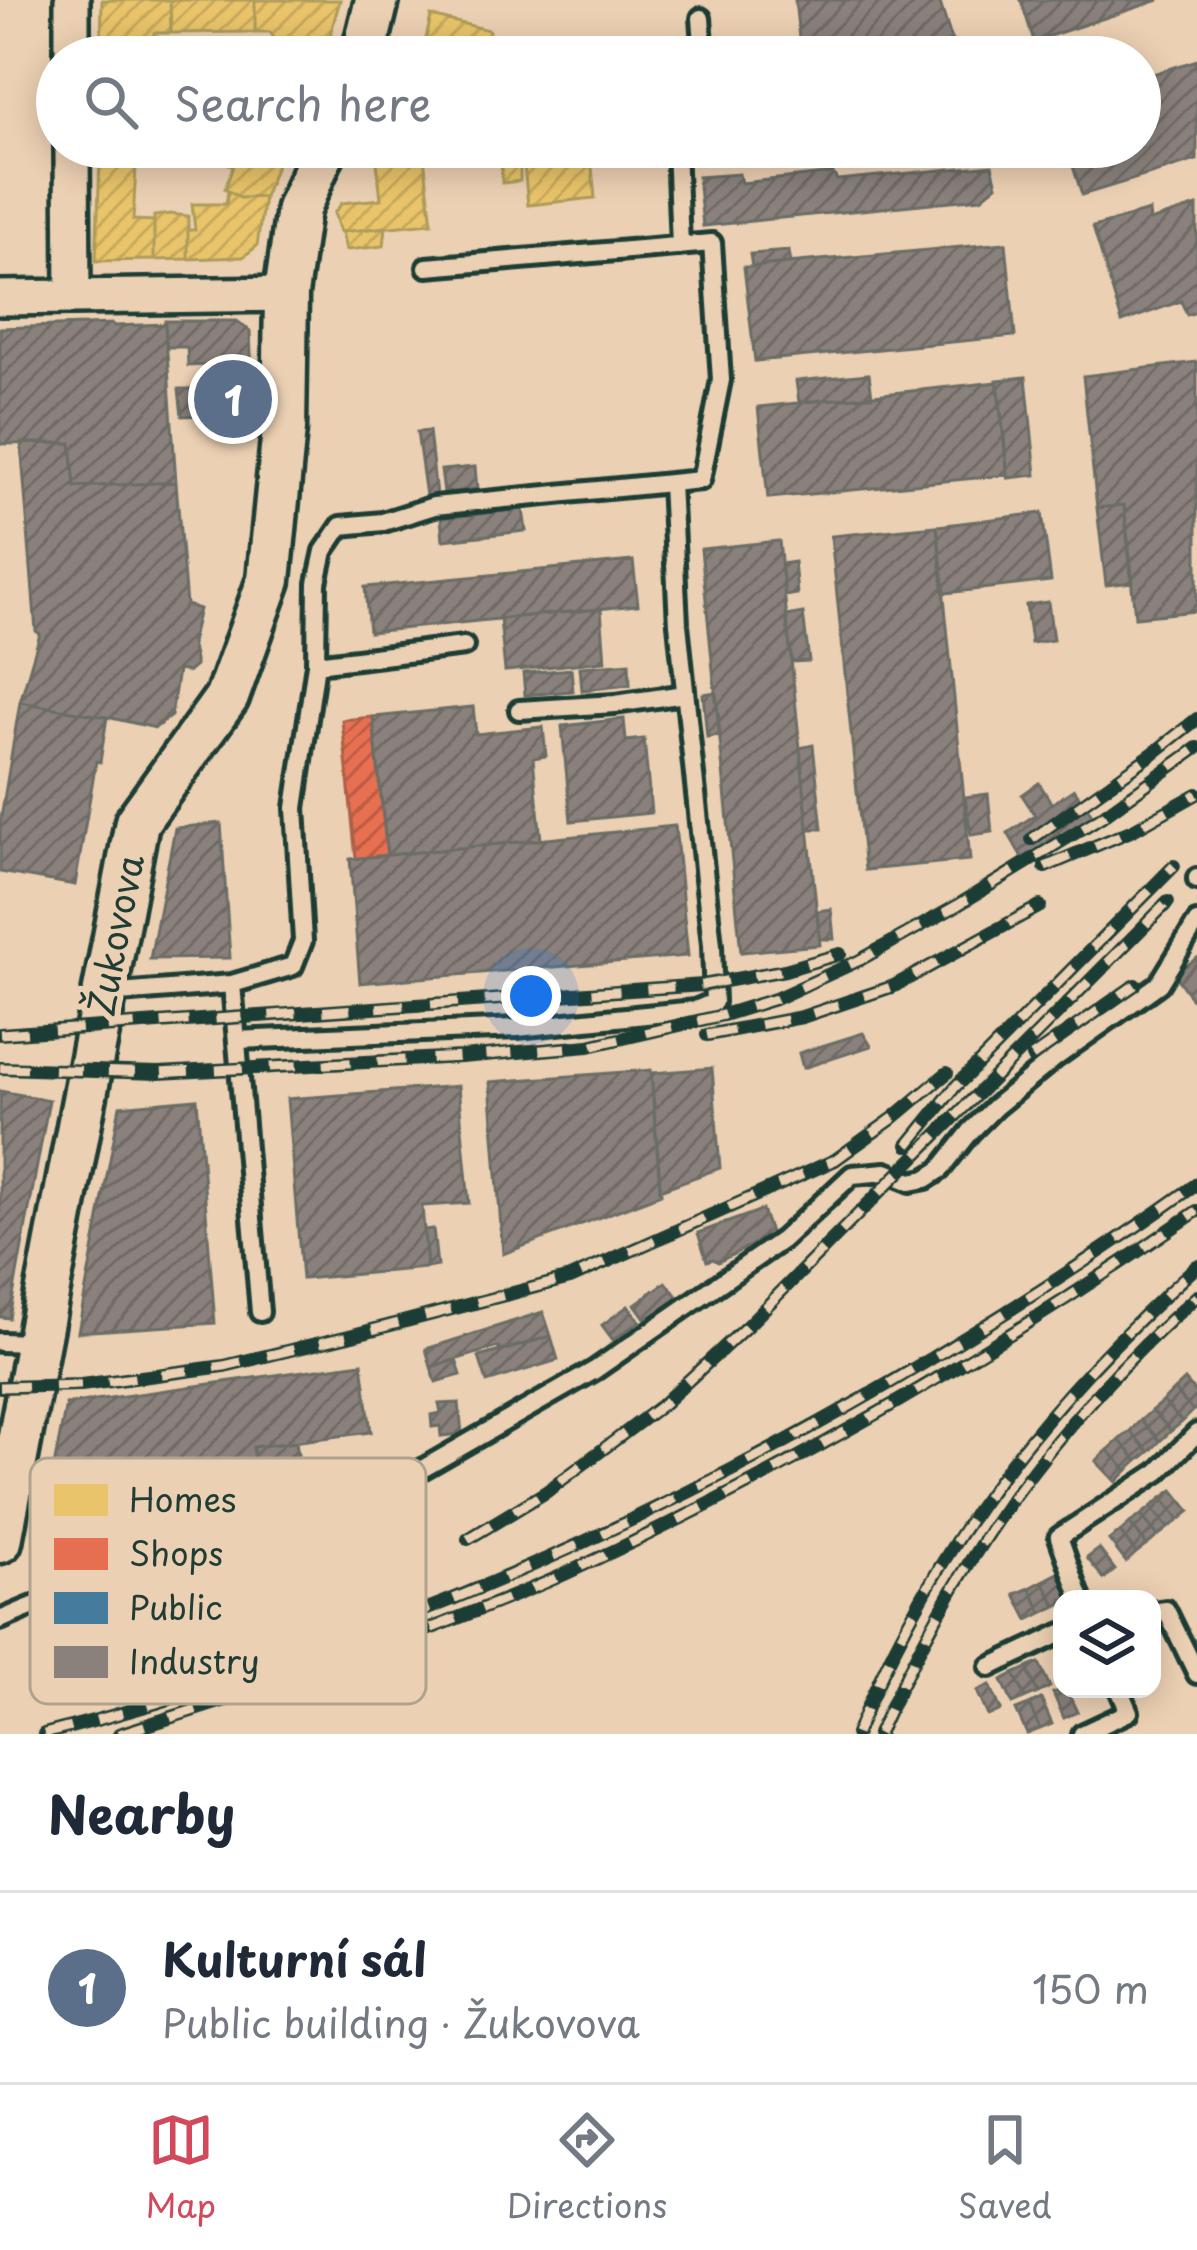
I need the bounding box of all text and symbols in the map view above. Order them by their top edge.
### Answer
search box [36,36,1161,168]
text: Search here [174,68,431,136]
icon: search [78,69,144,135]
pin: 1 [194,354,272,444]
street label: Žukovova [72,849,156,1020]
your location [501,966,561,1026]
legend [30,1458,426,1704]
text: Homes [129,1473,236,1523]
text: Shops [129,1527,223,1577]
text: Public [129,1581,223,1631]
map controls [1053,1590,1161,1698]
button: layers [1053,1590,1161,1698]
text: Industry [129,1635,260,1685]
text: Nearby [48,1774,235,1851]
text: Kulturní sál [162,1924,427,1992]
text: 1 [78,1958,96,2017]
text: 150 m [1032,1958,1149,2017]
text: Public building · Žukovova [162,1992,640,2051]
tab: Map [145,2107,216,2229]
tab: Directions [507,2107,667,2229]
tab: Saved [958,2107,1052,2229]

